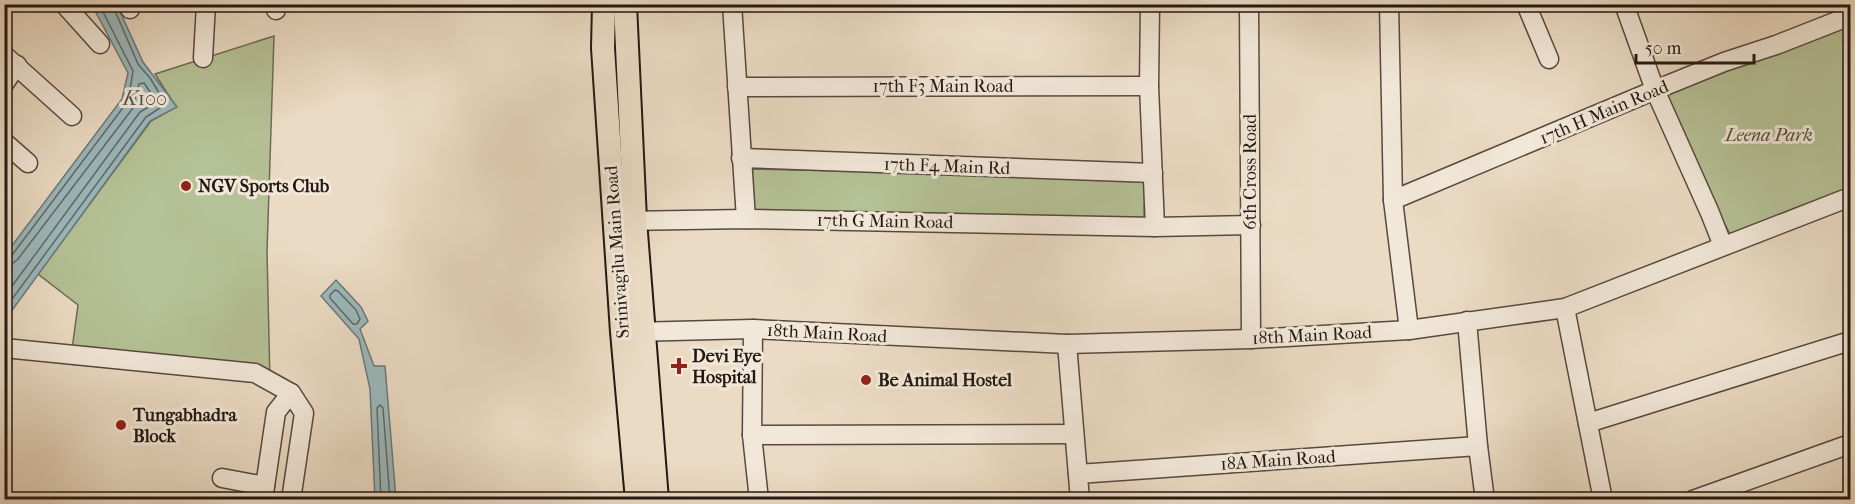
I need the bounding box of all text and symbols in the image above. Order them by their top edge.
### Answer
scale bar [1636,27,1754,65]
text: 50 m [1645,38,1682,59]
street label: 17th F3 Main Road [873,76,1014,97]
street label: 17th H Main Road [1537,76,1672,149]
water label: K100 [121,87,167,110]
street label: 6th Cross Road [1240,114,1261,230]
park label: Leena Park [1723,125,1813,146]
street label: 17th F4 Main Rd [883,154,1011,179]
street label: Srinivagilu Main Road [601,165,634,339]
place label: NGV Sports Club [198,176,330,197]
marker: NGV Sports Club [179,179,193,193]
street label: 17th G Main Road [817,210,954,233]
street label: 18th Main Road [766,320,888,347]
street label: 18th Main Road [1251,322,1373,349]
place label: Devi Eye Hospital [692,346,762,388]
marker: Devi Eye Hospital [670,357,688,375]
place label: Be Animal Hostel [878,370,1013,391]
marker: Be Animal Hostel [859,373,873,387]
place label: Tungabhadra Block [132,405,237,447]
marker: Tungabhadra Block [114,418,128,432]
street label: 18A Main Road [1220,446,1337,475]

